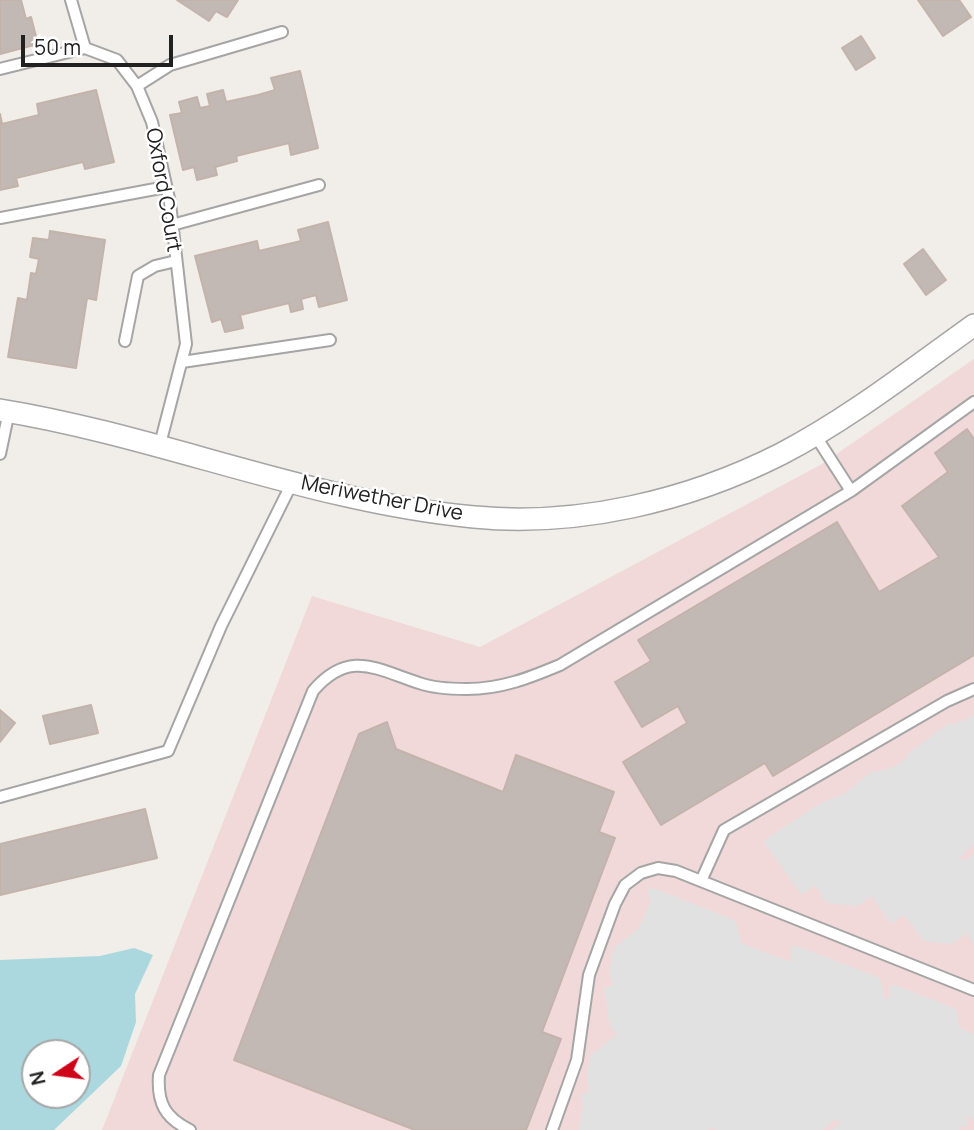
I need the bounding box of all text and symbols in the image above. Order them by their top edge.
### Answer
scale bar [24,21,177,65]
text: 50 m [34,33,81,61]
street label: Oxford Court [140,126,186,254]
street label: Meriwether Drive [299,471,465,527]
north arrow [21,1039,91,1109]
text: N [23,1069,52,1088]

